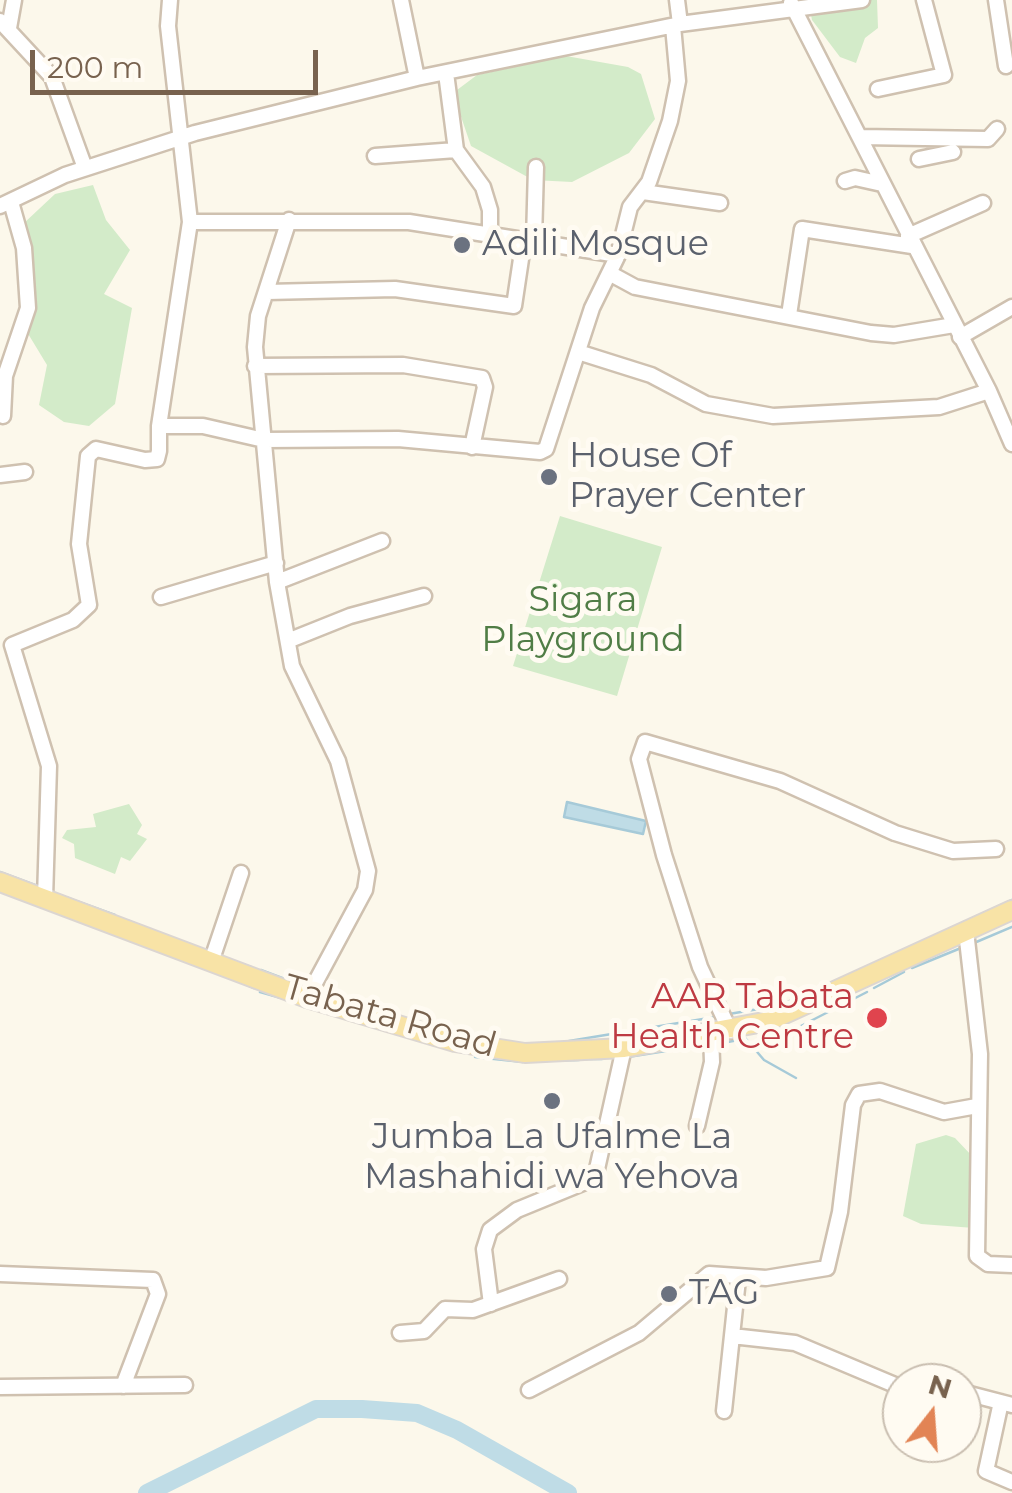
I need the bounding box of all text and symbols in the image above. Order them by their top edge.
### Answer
scale bar [35,30,322,92]
text: 200 m [47,49,143,86]
place label: Adili Mosque [482,224,709,266]
marker: Adili Mosque [451,234,473,256]
place label: House Of Prayer Center [569,436,806,518]
marker: House Of Prayer Center [538,466,560,488]
park label: Sigara Playground [481,580,685,662]
street label: Tabata Road [279,967,501,1067]
place label: AAR Tabata Health Centre [610,977,854,1059]
marker: AAR Tabata Health Centre [864,1005,890,1031]
marker: Jumba La Ufalme La Mashahidi wa Yehova [541,1090,563,1112]
place label: Jumba La Ufalme La Mashahidi wa Yehova [364,1117,740,1199]
place label: TAG [689,1273,760,1315]
marker: TAG [658,1283,680,1305]
north arrow [882,1363,982,1463]
text: N [924,1367,956,1406]

